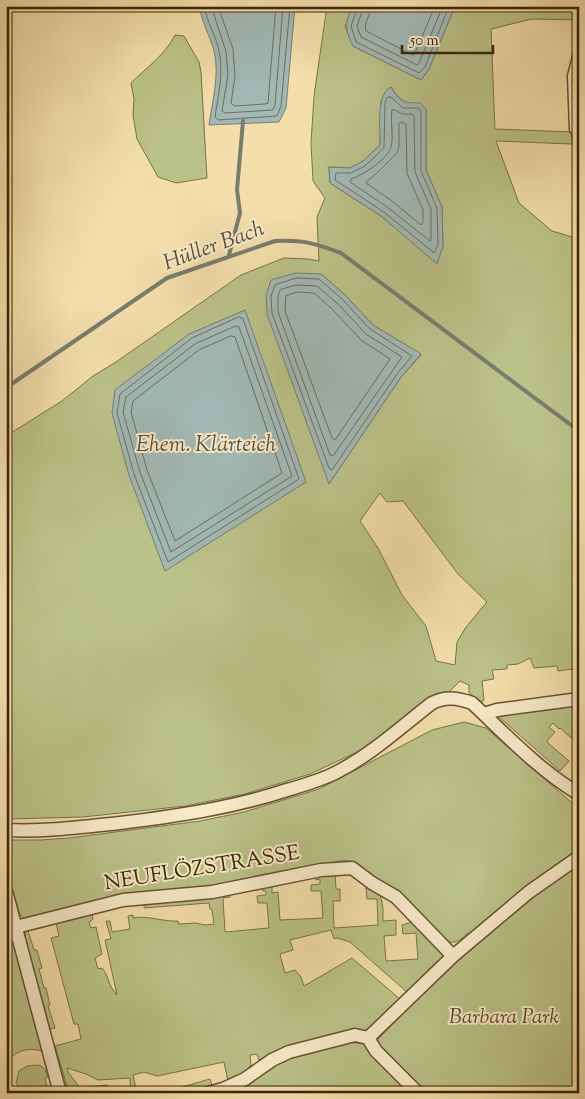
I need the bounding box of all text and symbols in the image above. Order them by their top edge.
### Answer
scale bar [402,22,494,54]
text: 50 m [409,31,439,52]
water label: Hüller Bach [159,214,269,280]
water label: Ehem. Klärteich [136,430,276,462]
street label: NEUFLÖZSTRASSE [102,839,302,899]
park label: Barbara Park [449,1003,559,1033]

